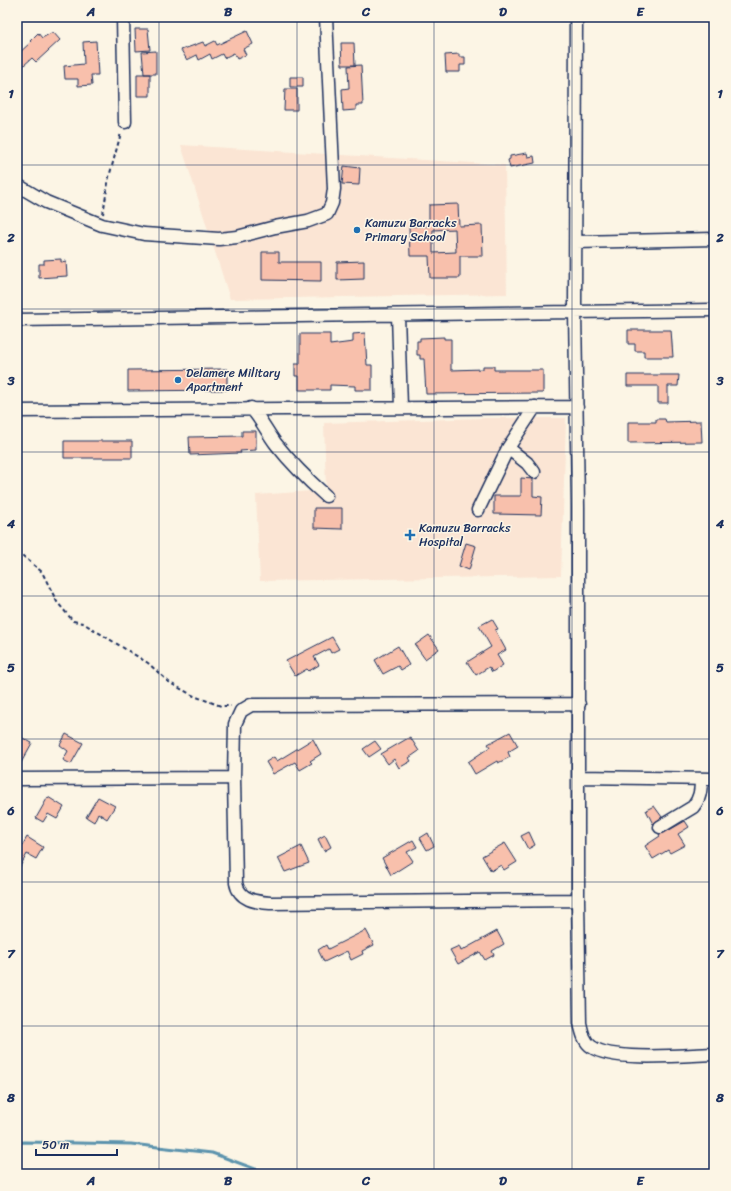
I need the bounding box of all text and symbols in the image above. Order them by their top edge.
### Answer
text: A [86,0,95,23]
text: B [224,0,233,23]
text: C [361,0,371,23]
text: D [499,0,507,23]
text: E [636,0,645,23]
text: 1 [8,82,14,105]
text: 1 [717,82,723,105]
place label: Kamuzu Barracks Primary School [365,212,457,248]
marker: Kamuzu Barracks Primary School [352,225,362,235]
text: 2 [6,226,15,249]
text: 2 [715,226,724,249]
place label: Delamere Military Apartment [185,362,281,398]
text: 3 [6,369,15,392]
text: 3 [715,369,724,392]
marker: Delamere Military Apartment [173,375,183,385]
text: 4 [6,512,16,535]
text: 4 [715,512,725,535]
place label: Kamuzu Barracks Hospital [419,517,511,553]
marker: Kamuzu Barracks Hospital [404,529,416,541]
text: 5 [7,656,15,679]
text: 5 [716,656,724,679]
text: 6 [6,799,15,822]
text: 6 [715,799,724,822]
text: 7 [7,942,16,965]
text: 7 [716,942,725,965]
text: 8 [6,1086,15,1109]
text: 8 [715,1086,724,1109]
scale bar [36,1131,117,1157]
text: 50 m [42,1134,69,1156]
text: A [86,1169,95,1191]
text: B [224,1169,233,1191]
text: C [361,1169,371,1191]
text: D [499,1169,507,1191]
text: E [636,1169,645,1191]

